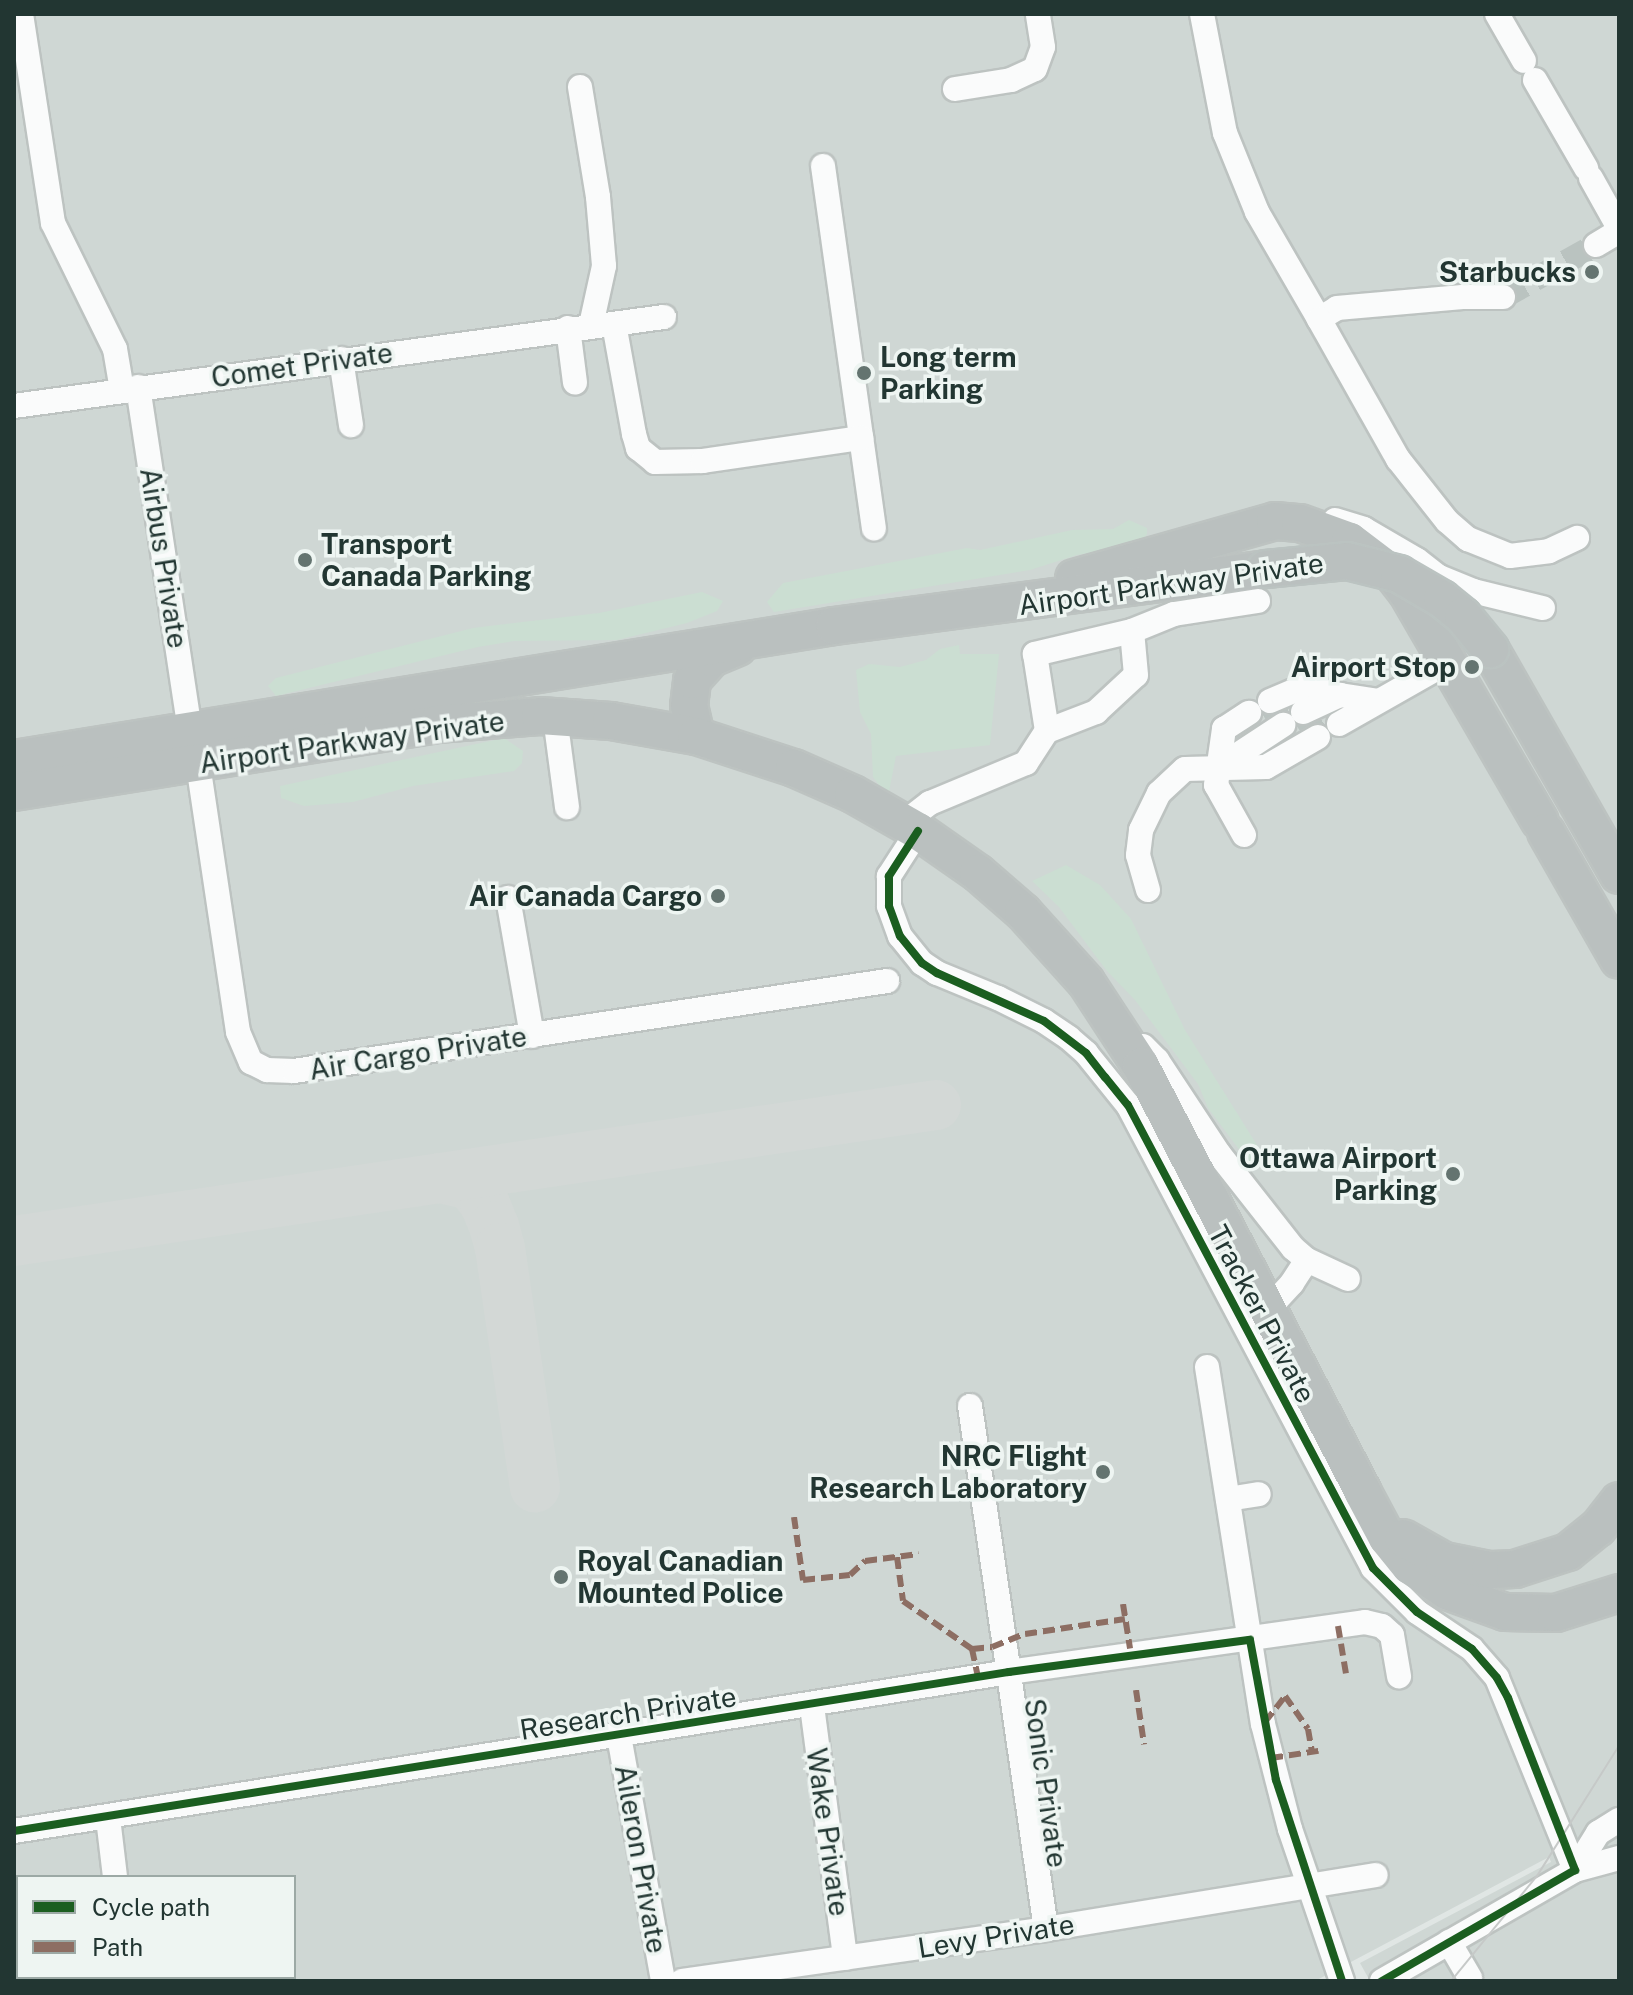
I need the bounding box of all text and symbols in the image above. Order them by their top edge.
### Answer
place label: Starbucks [1439,255,1576,289]
marker: Starbucks [1583,263,1601,281]
street label: Comet Private [209,336,395,394]
place label: Long term Parking [880,340,1016,406]
marker: Long term Parking [855,364,873,382]
street label: Airbus Private [133,465,195,651]
place label: Transport Canada Parking [321,527,531,593]
street label: Airport Parkway Private [1016,546,1326,622]
marker: Transport Canada Parking [296,551,314,569]
place label: Airport Stop [1291,650,1456,684]
marker: Airport Stop [1463,658,1481,676]
street label: Airport Parkway Private [197,704,507,780]
place label: Air Canada Cargo [469,879,702,913]
marker: Air Canada Cargo [709,887,727,905]
street label: Air Cargo Private [307,1019,529,1087]
place label: Ottawa Airport Parking [1239,1141,1437,1207]
marker: Ottawa Airport Parking [1444,1165,1462,1183]
street label: Tracker Private [1201,1220,1323,1408]
place label: NRC Flight Research Laboratory [809,1439,1087,1505]
marker: NRC Flight Research Laboratory [1094,1463,1112,1481]
place label: Royal Canadian Mounted Police [577,1544,784,1610]
marker: Royal Canadian Mounted Police [552,1568,570,1586]
street label: Research Private [517,1679,739,1747]
street label: Sonic Private [1018,1696,1074,1870]
street label: Wake Private [800,1746,856,1918]
street label: Aileron Private [608,1762,674,1956]
legend [16,1875,296,1979]
text: Cycle path [92,1893,210,1921]
street label: Levy Private [915,1907,1077,1965]
text: Path [92,1933,143,1961]

